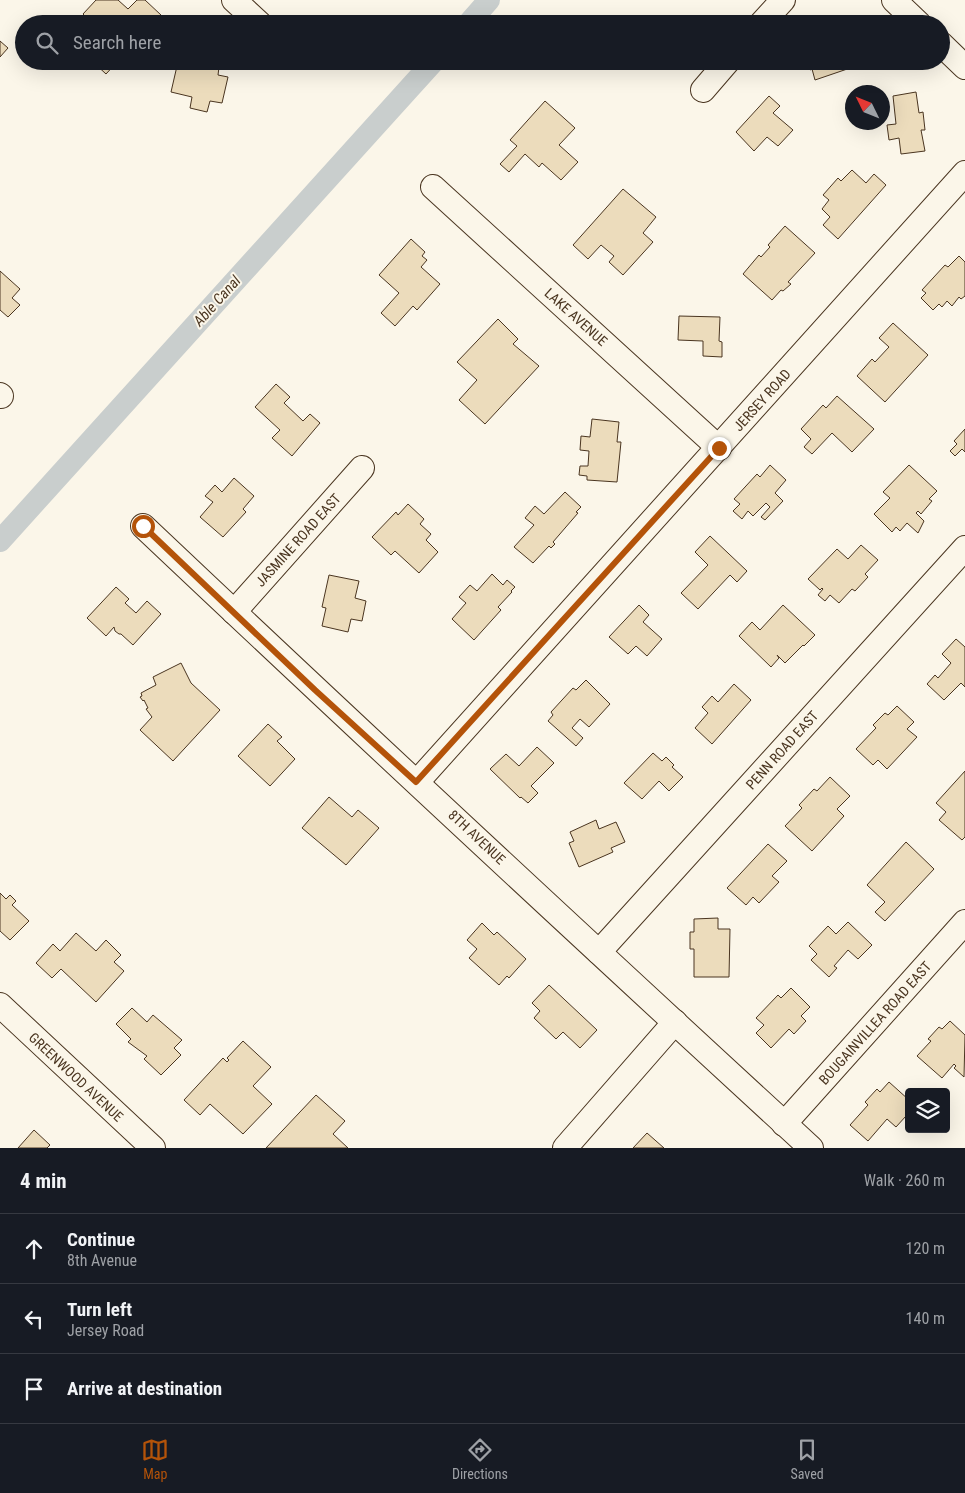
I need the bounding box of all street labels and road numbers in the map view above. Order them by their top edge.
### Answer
street label: LAKE AVENUE [541,285,611,349]
street label: JERSEY ROAD [730,366,794,434]
street label: JASMINE ROAD EAST [252,490,344,590]
street label: PENN ROAD EAST [743,708,821,792]
street label: 8TH AVENUE [445,807,509,867]
street label: BOUGAINVILLEA ROAD EAST [816,958,934,1088]
street label: GREENWOOD AVENUE [26,1029,126,1125]

